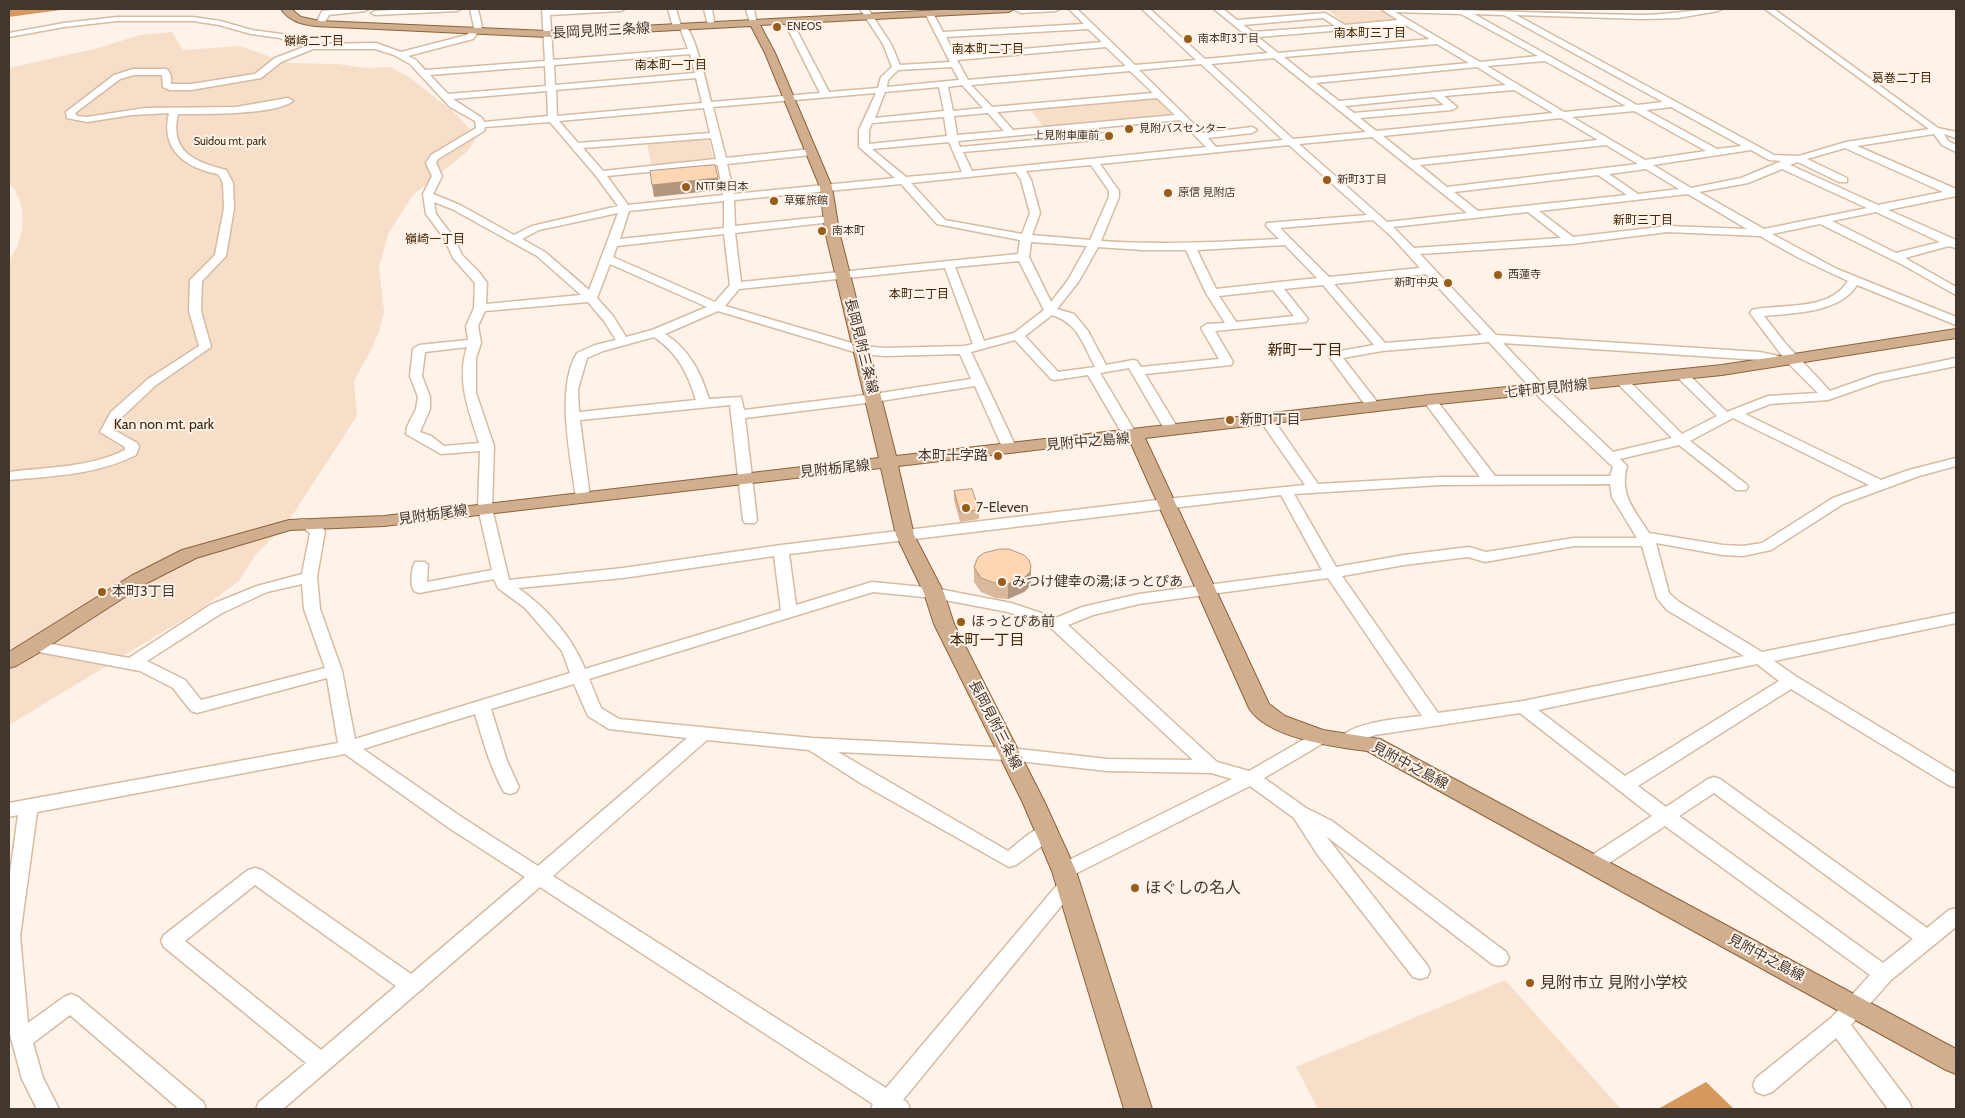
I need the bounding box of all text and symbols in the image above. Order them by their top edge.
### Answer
street label: 長岡見附三条線 [552,20,650,42]
place label: ENEOS [787,20,822,34]
marker: ENEOS [771,21,783,33]
district label: 南本町三丁目 [1334,26,1406,40]
place label: 南本町3丁目 [1198,32,1259,46]
marker: 南本町3丁目 [1182,33,1194,45]
district label: 嶺崎二丁目 [284,34,344,48]
district label: 南本町二丁目 [952,42,1024,56]
district label: 南本町一丁目 [635,58,707,72]
district label: 葛巻二丁目 [1872,71,1932,85]
place label: 見附バスセンター [1139,122,1227,136]
marker: 見附バスセンター [1123,123,1135,135]
place label: 上見附車庫前 [1033,129,1099,143]
marker: 上見附車庫前 [1103,130,1115,142]
park label: Suidou mt. park [194,135,266,149]
place label: 新町3丁目 [1337,173,1387,187]
marker: 新町3丁目 [1321,174,1333,186]
place label: NTT東日本 [696,180,748,194]
marker: NTT東日本 [680,181,692,193]
place label: 原信 見附店 [1178,186,1235,200]
marker: 原信 見附店 [1162,187,1174,199]
place label: 草薙旅館 [784,194,828,208]
marker: 草薙旅館 [768,195,780,207]
district label: 新町三丁目 [1613,213,1673,227]
place label: 南本町 [832,224,865,238]
marker: 南本町 [816,225,828,237]
district label: 嶺崎一丁目 [405,232,465,246]
place label: 西蓮寺 [1508,268,1541,282]
marker: 西蓮寺 [1492,269,1504,281]
place label: 新町中央 [1394,276,1438,290]
marker: 新町中央 [1442,277,1454,289]
district label: 本町二丁目 [889,287,949,301]
street label: 長岡見附三条線 [841,296,881,396]
district label: 新町一丁目 [1268,342,1342,360]
street label: 七軒町見附線 [1503,376,1589,402]
place label: 新町1丁目 [1240,412,1301,428]
marker: 新町1丁目 [1224,414,1236,426]
park label: Kan non mt. park [114,417,214,433]
street label: 見附中之島線 [1045,430,1131,454]
place label: 本町十字路 [918,448,988,464]
marker: 本町十字路 [992,450,1004,462]
street label: 見附栃尾線 [799,457,871,481]
place label: 7-Eleven [976,500,1029,516]
street label: 見附栃尾線 [397,502,469,528]
marker: 7-Eleven [960,502,972,514]
place label: みつけ健幸の湯;ほっとぴあ [1012,574,1183,590]
marker: みつけ健幸の湯;ほっとぴあ [996,576,1008,588]
place label: 本町3丁目 [112,584,176,600]
marker: 本町3丁目 [96,586,108,598]
place label: ほっとぴあ前 [971,614,1055,630]
marker: ほっとぴあ前 [955,616,967,628]
district label: 本町一丁目 [950,632,1024,650]
street label: 長岡見附三条線 [965,678,1025,772]
street label: 見附中之島線 [1369,739,1451,793]
place label: ほぐしの名人 [1145,878,1241,898]
marker: ほぐしの名人 [1129,882,1141,894]
street label: 見附中之島線 [1725,931,1807,985]
place label: 見附市立 見附小学校 [1540,973,1688,993]
marker: 見附市立 見附小学校 [1524,977,1536,989]

